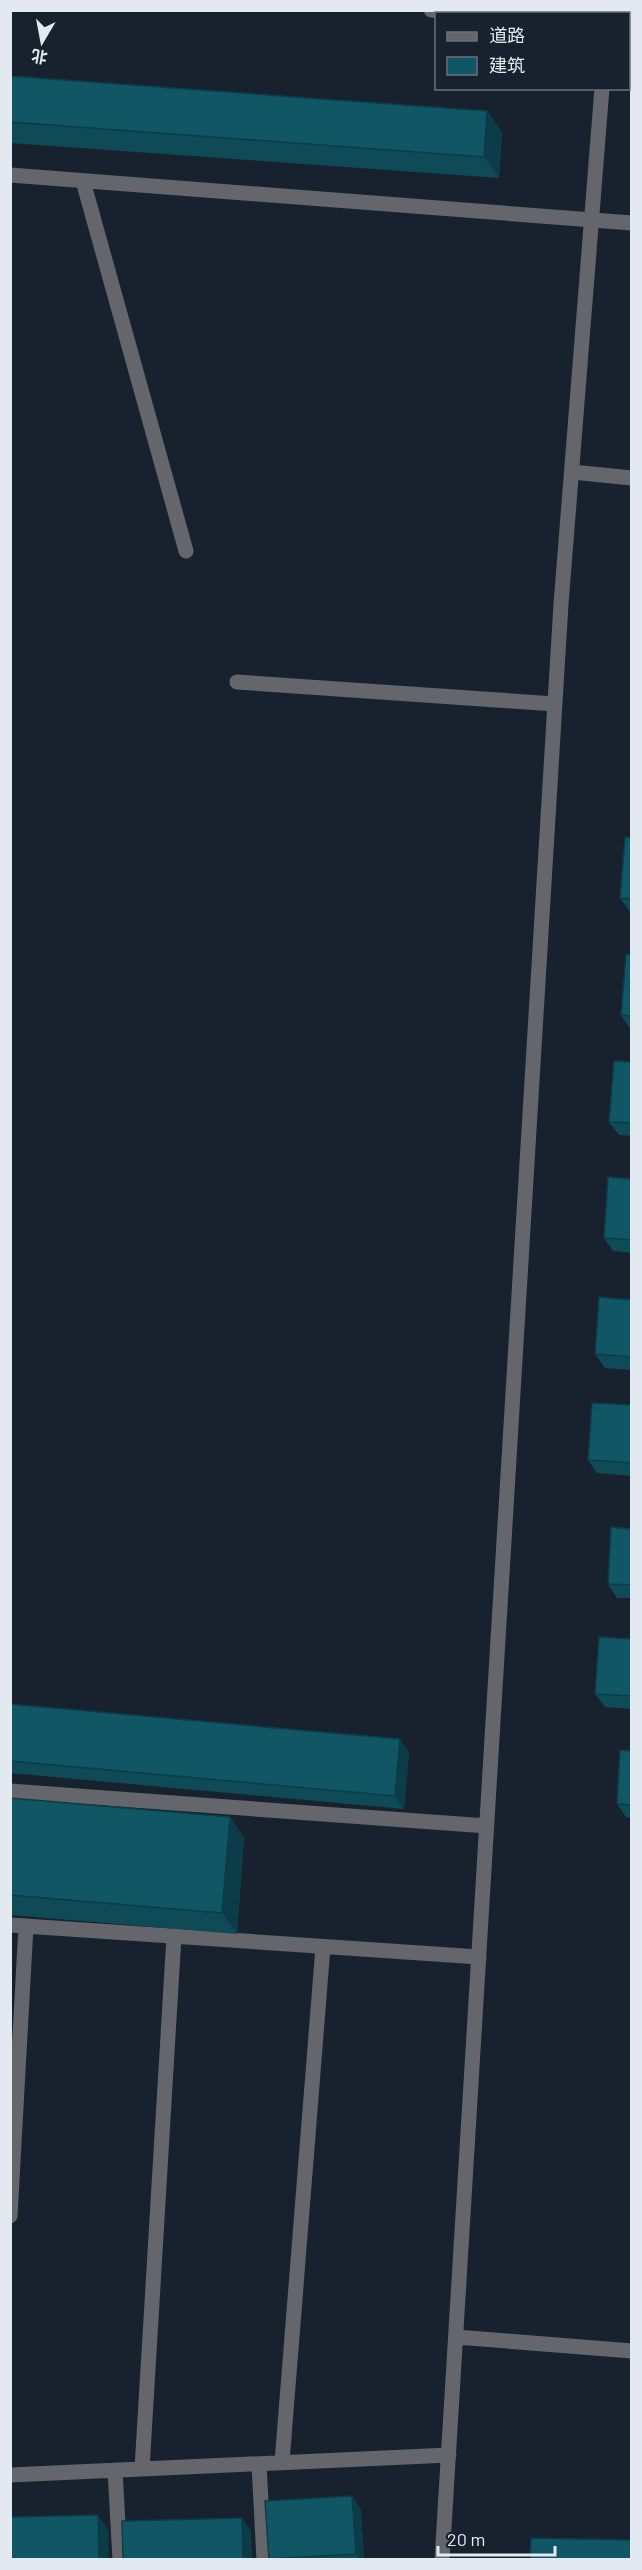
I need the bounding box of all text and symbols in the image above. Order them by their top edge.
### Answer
north arrow [12,12,72,72]
legend [435,12,630,90]
text: 道路 [489,24,525,46]
text: 北 [30,47,49,68]
text: 建筑 [489,54,525,76]
scale bar [438,2519,555,2557]
text: 20 m [447,2528,485,2550]

